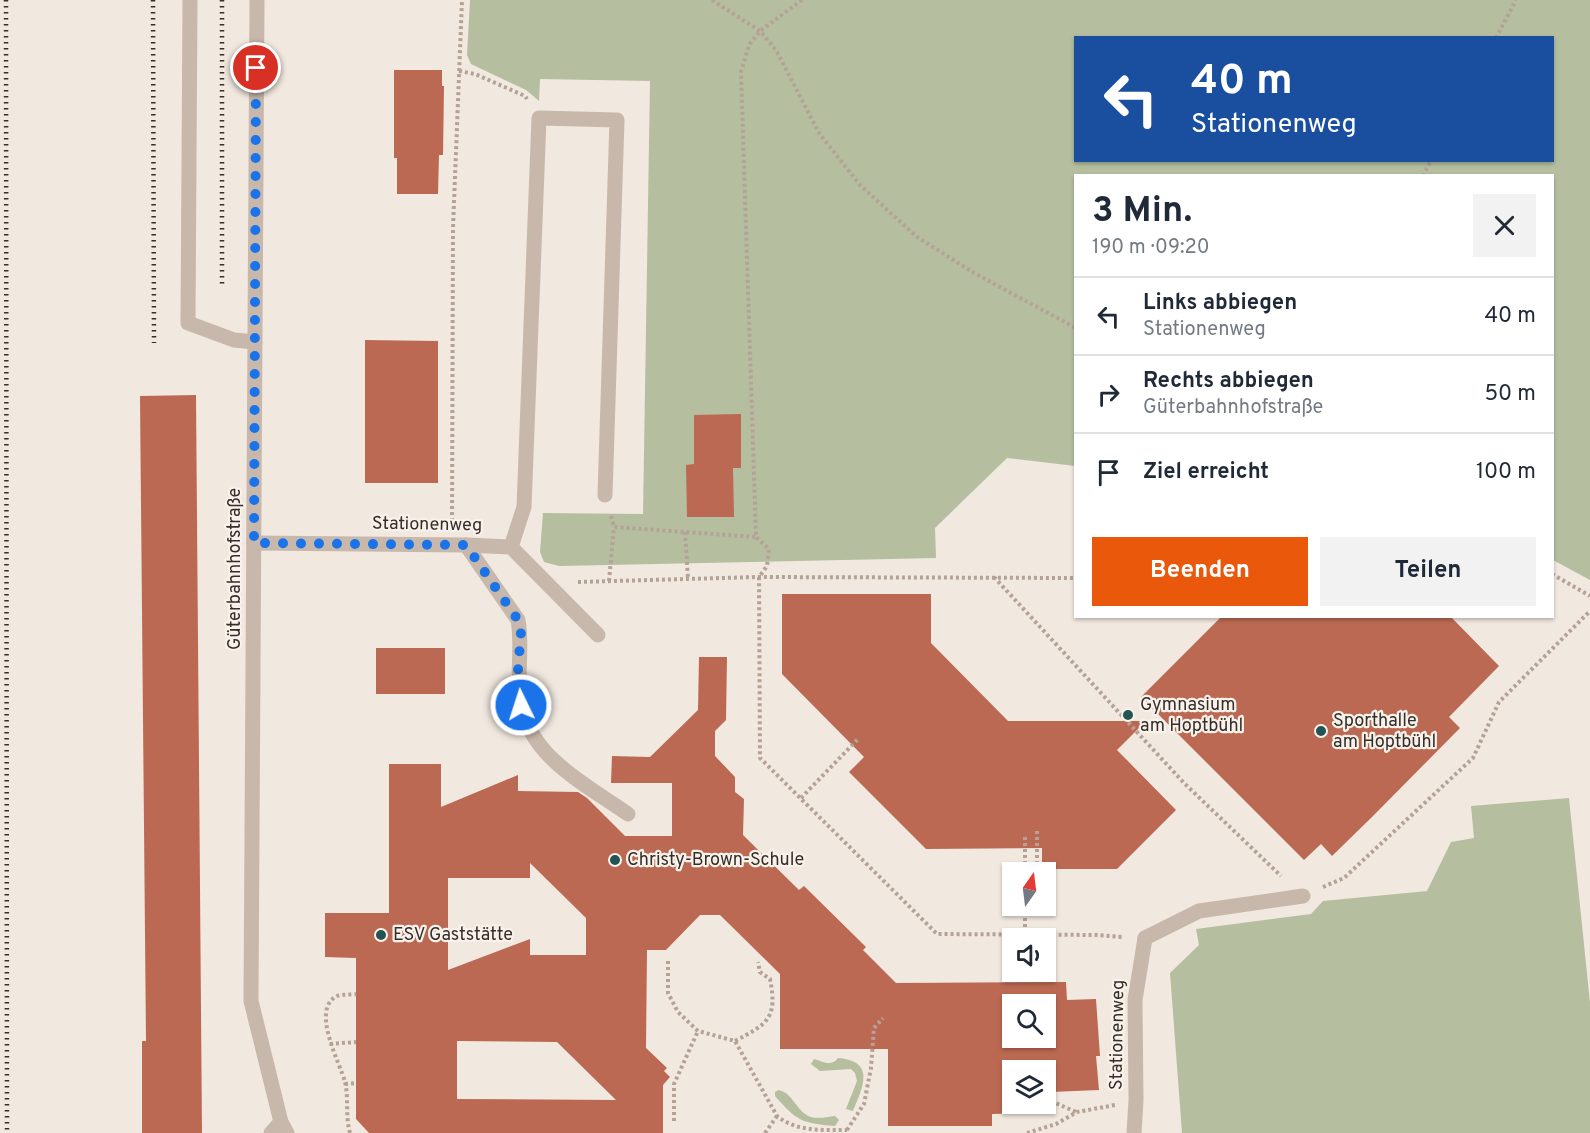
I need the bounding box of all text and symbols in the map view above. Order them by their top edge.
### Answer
pin [230,42,281,93]
icon: arrive [239,51,272,84]
text: 40 m [1191,56,1293,109]
icon: left [1092,60,1170,138]
text: Stationenweg [1191,108,1357,142]
text: 3 Min. [1092,189,1192,235]
button: close [1473,194,1536,257]
text: 190 m · 09:20 [1092,235,1209,261]
text: Links abbiegen [1143,290,1297,317]
icon: left [1092,300,1125,333]
text: 40 m [1484,303,1536,330]
text: Stationenweg [1143,317,1266,343]
text: Rechts abbiegen [1143,368,1314,395]
icon: right [1092,378,1125,411]
text: 50 m [1484,381,1536,408]
text: Güterbahnhofstraße [1143,395,1323,421]
icon: arrive [1092,456,1125,489]
text: Ziel erreicht [1143,459,1269,486]
text: 100 m [1476,459,1536,486]
street label: Güterbahnhofstraße [224,488,247,650]
street label: Stationenweg [372,513,482,537]
button: Beenden [1092,537,1308,606]
button: Teilen [1320,537,1536,606]
position arrow [489,673,553,737]
place label: Gymnasium am Hoptbühl [1140,694,1243,738]
marker: Gymnasium am Hoptbühl [1121,708,1135,722]
place label: Sporthalle am Hoptbühl [1333,710,1436,754]
marker: Sporthalle am Hoptbühl [1314,724,1328,738]
place label: Christy-Brown-Schule [627,849,804,872]
marker: Christy-Brown-Schule [608,853,622,867]
north arrow [1002,862,1056,916]
map controls [1002,862,1056,1114]
place label: ESV Gaststätte [393,924,513,947]
marker: ESV Gaststätte [374,928,388,942]
button: sound [1002,928,1056,982]
street label: Stationenweg [1106,980,1130,1090]
button: search [1002,994,1056,1048]
button: layers [1002,1060,1056,1114]

